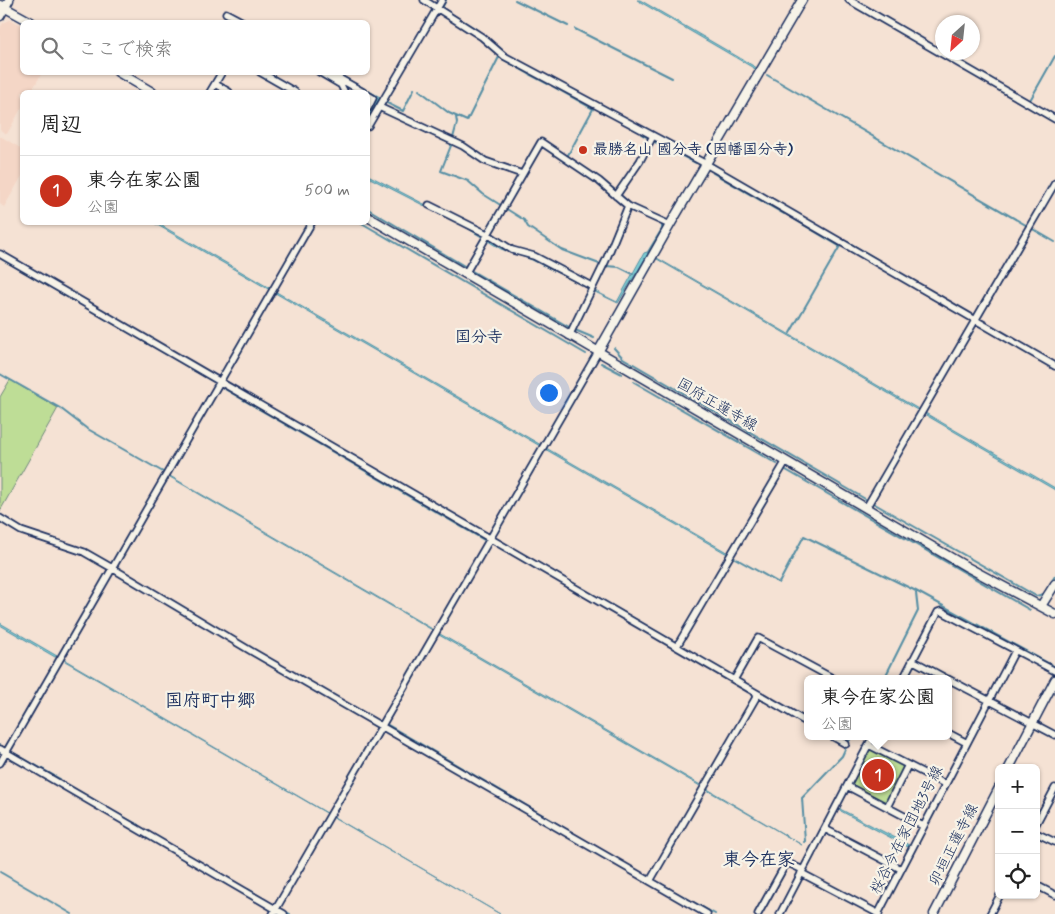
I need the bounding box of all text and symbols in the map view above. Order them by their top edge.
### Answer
north arrow [935,15,980,60]
search box [20,20,370,75]
icon: search [38,34,66,62]
text: ここで検索 [78,37,173,62]
text: 周辺 [40,111,82,139]
place label: 最勝名山 國分寺 (因幡国分寺) [593,140,794,160]
marker: 最勝名山 國分寺 (因幡国分寺) [577,144,589,156]
text: 東今在家公園 [87,168,201,193]
text: 1 [52,180,60,201]
text: 500 m [305,180,350,201]
text: 公園 [87,197,119,218]
district label: 国分寺 [455,327,503,348]
street label: 国府正蓮寺線 [673,374,761,436]
your location [536,380,562,406]
popup [804,675,952,740]
text: 東今在家公園 [821,685,935,710]
district label: 国府町中郷 [165,689,255,713]
text: 公園 [821,714,853,735]
pin: 1 [862,756,894,794]
street label: 桜谷今在家団地3号線 [866,762,948,898]
map controls [995,764,1040,899]
button: + [995,764,1040,809]
street label: 卯垣正蓮寺線 [925,800,983,890]
button: − [995,809,1040,854]
district label: 東今在家 [723,848,795,872]
button: locate [995,854,1040,899]

